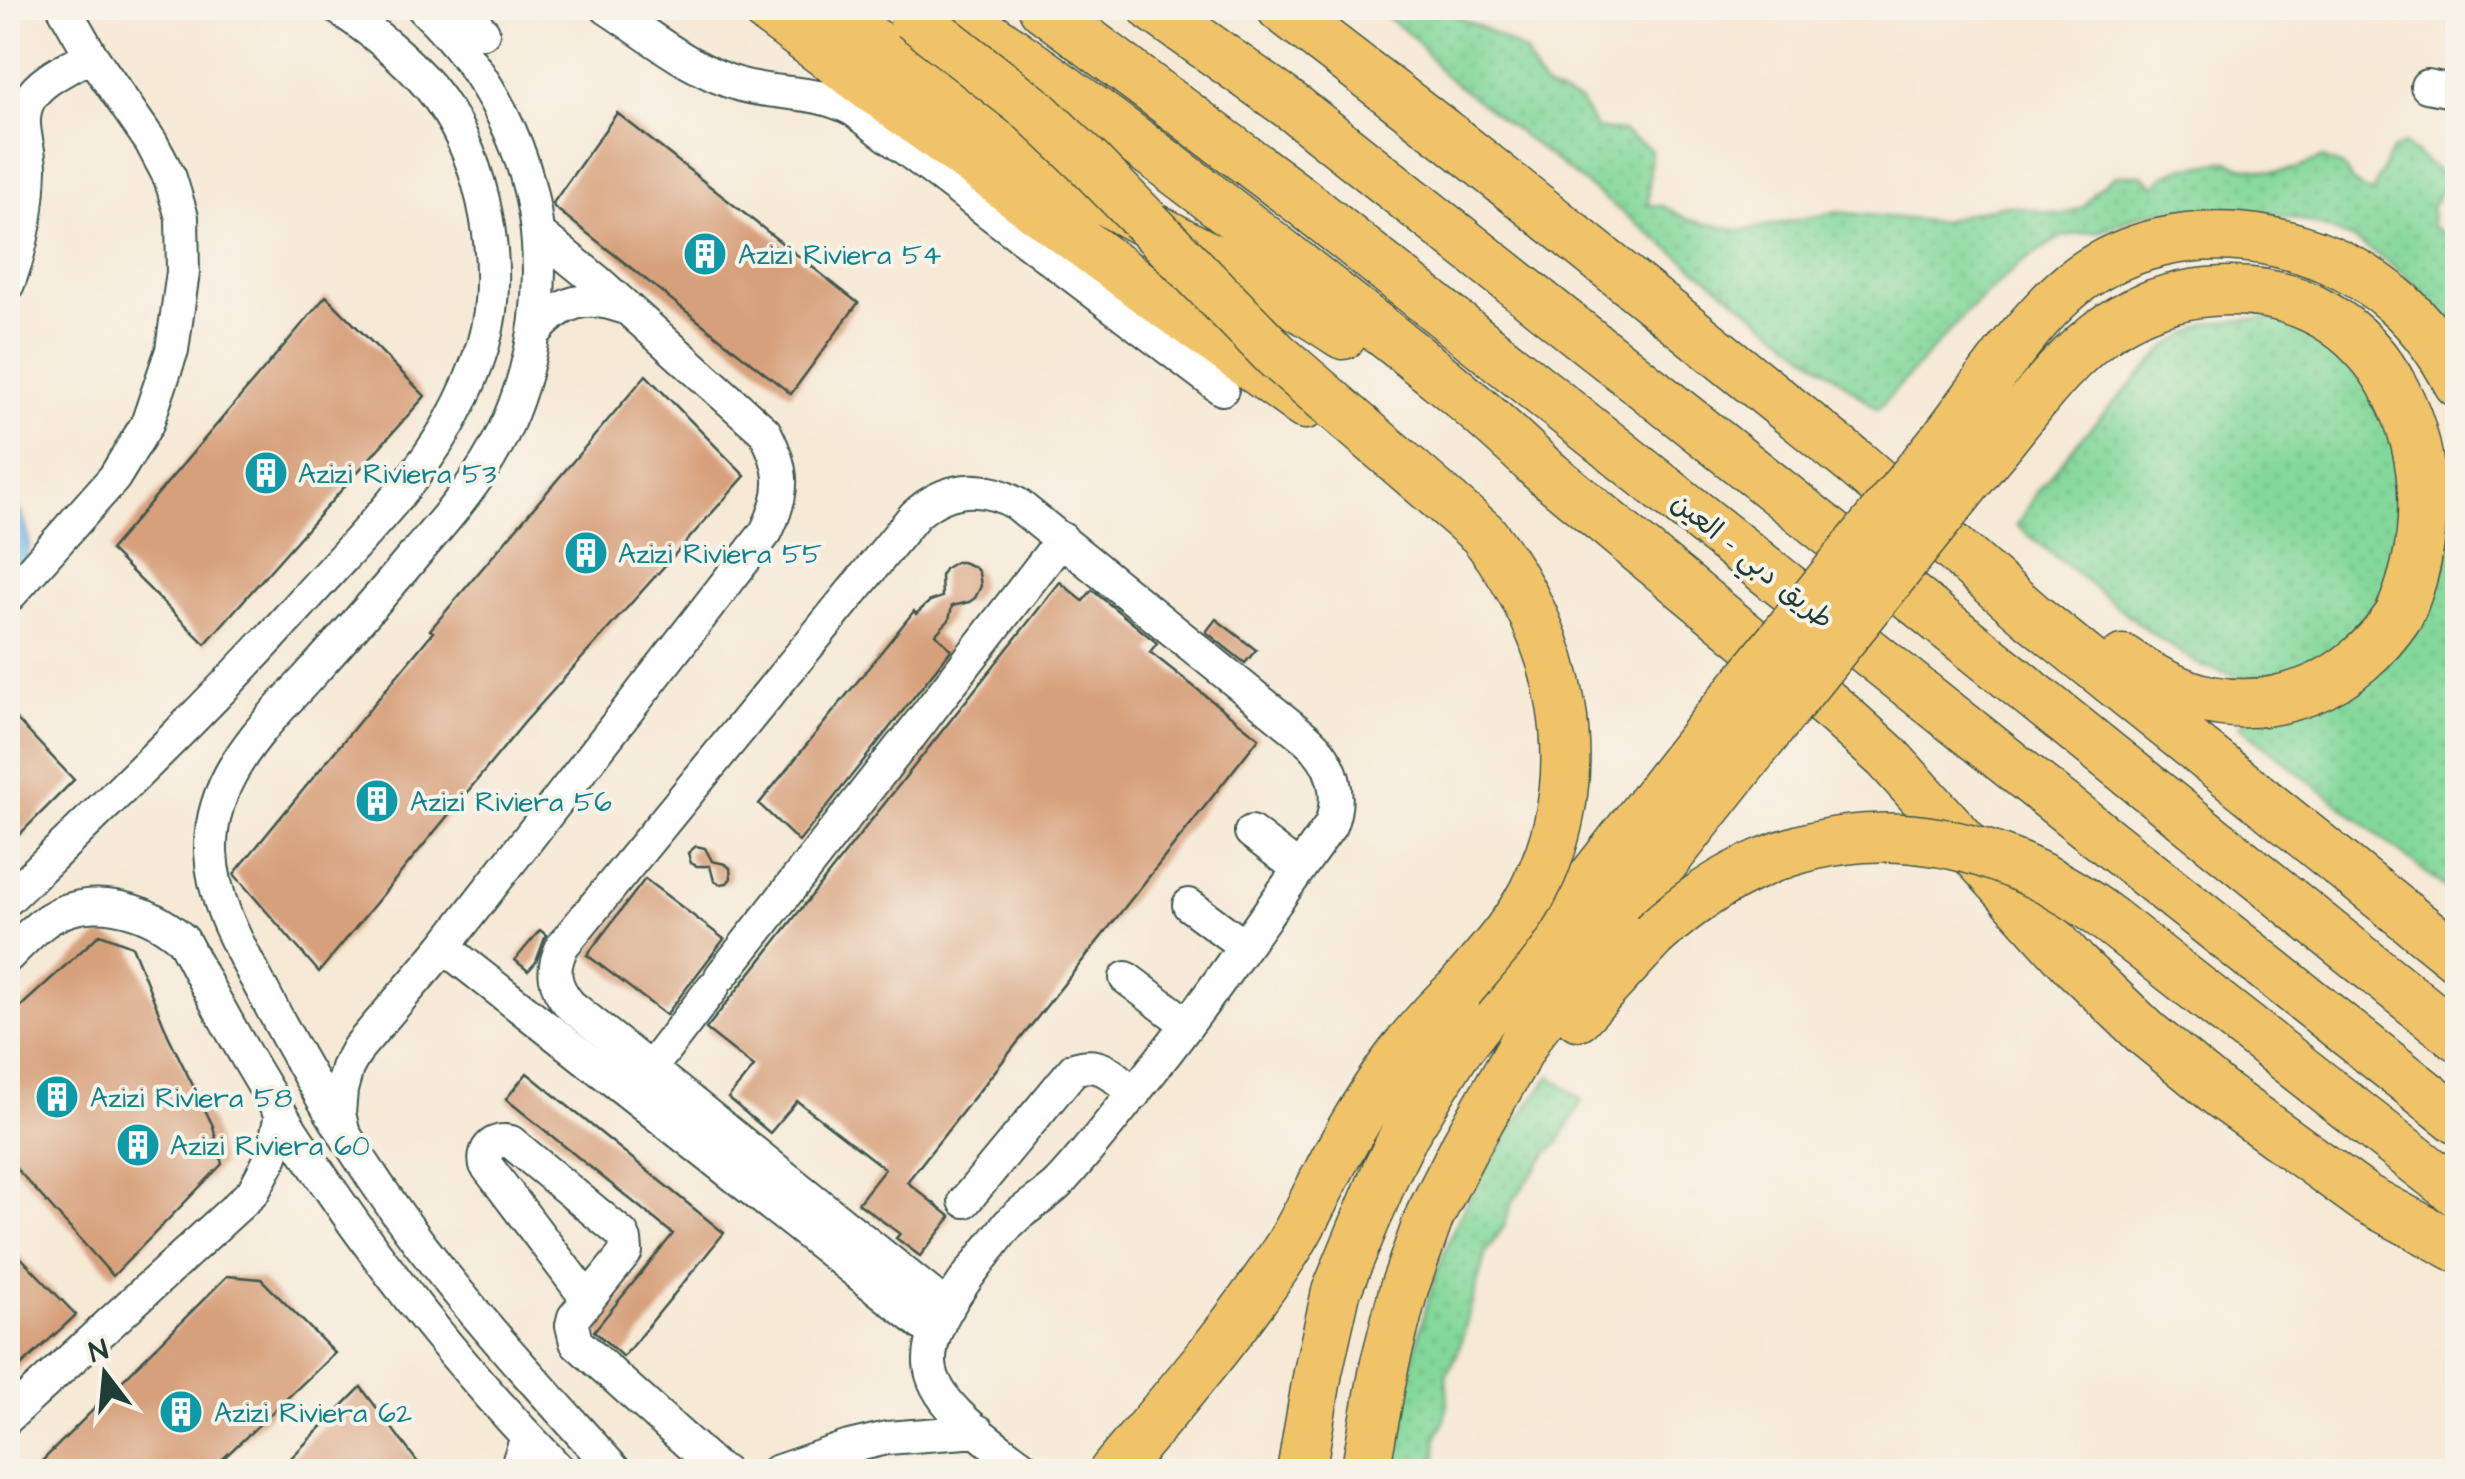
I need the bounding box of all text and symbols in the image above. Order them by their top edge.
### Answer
building icon: Azizi Riviera 54 [682,231,728,277]
place label: Azizi Riviera 54 [738,236,941,275]
building icon: Azizi Riviera 53 [243,450,289,496]
place label: Azizi Riviera 53 [298,455,496,494]
street label: طريق دبي - العين [1660,483,1842,642]
building icon: Azizi Riviera 55 [563,530,609,576]
place label: Azizi Riviera 55 [618,535,822,574]
building icon: Azizi Riviera 56 [354,778,400,824]
place label: Azizi Riviera 56 [410,783,612,822]
building icon: Azizi Riviera 58 [34,1074,80,1120]
place label: Azizi Riviera 58 [90,1079,292,1118]
building icon: Azizi Riviera 60 [115,1122,161,1168]
place label: Azizi Riviera 60 [170,1127,370,1166]
north arrow [55,1324,155,1424]
text: N [85,1330,113,1373]
building icon: Azizi Riviera 62 [158,1389,204,1435]
place label: Azizi Riviera 62 [214,1394,412,1433]

